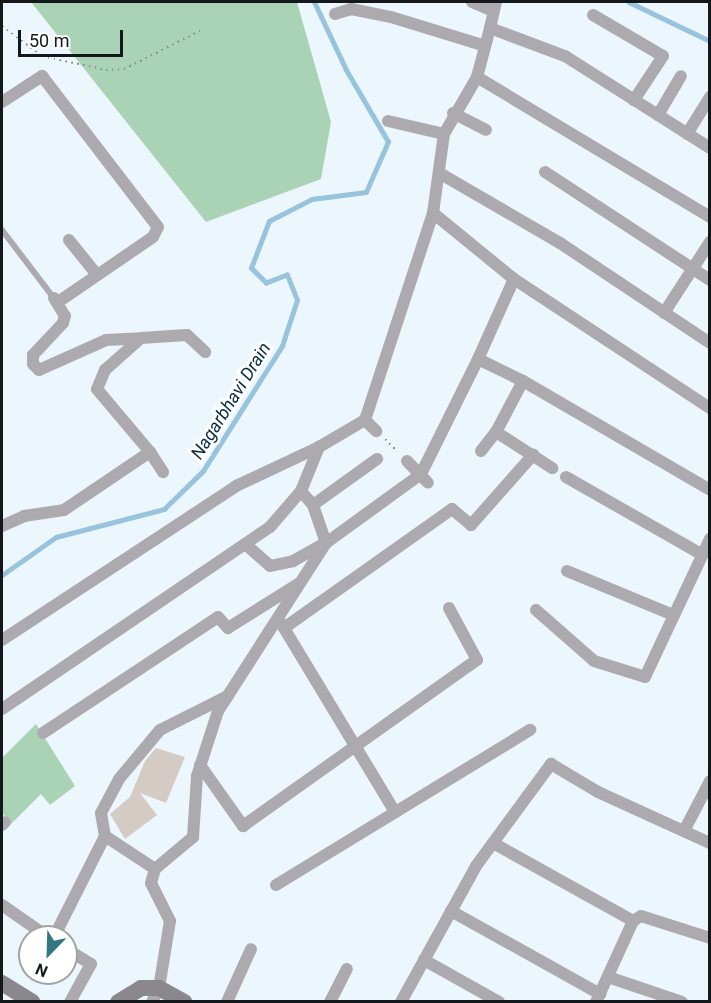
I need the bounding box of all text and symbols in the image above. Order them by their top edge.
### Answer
scale bar [21,18,126,56]
text: 50 m [29,30,69,51]
water label: Nagarbhavi Drain [186,339,276,463]
north arrow [18,925,78,985]
text: N [33,959,50,981]

